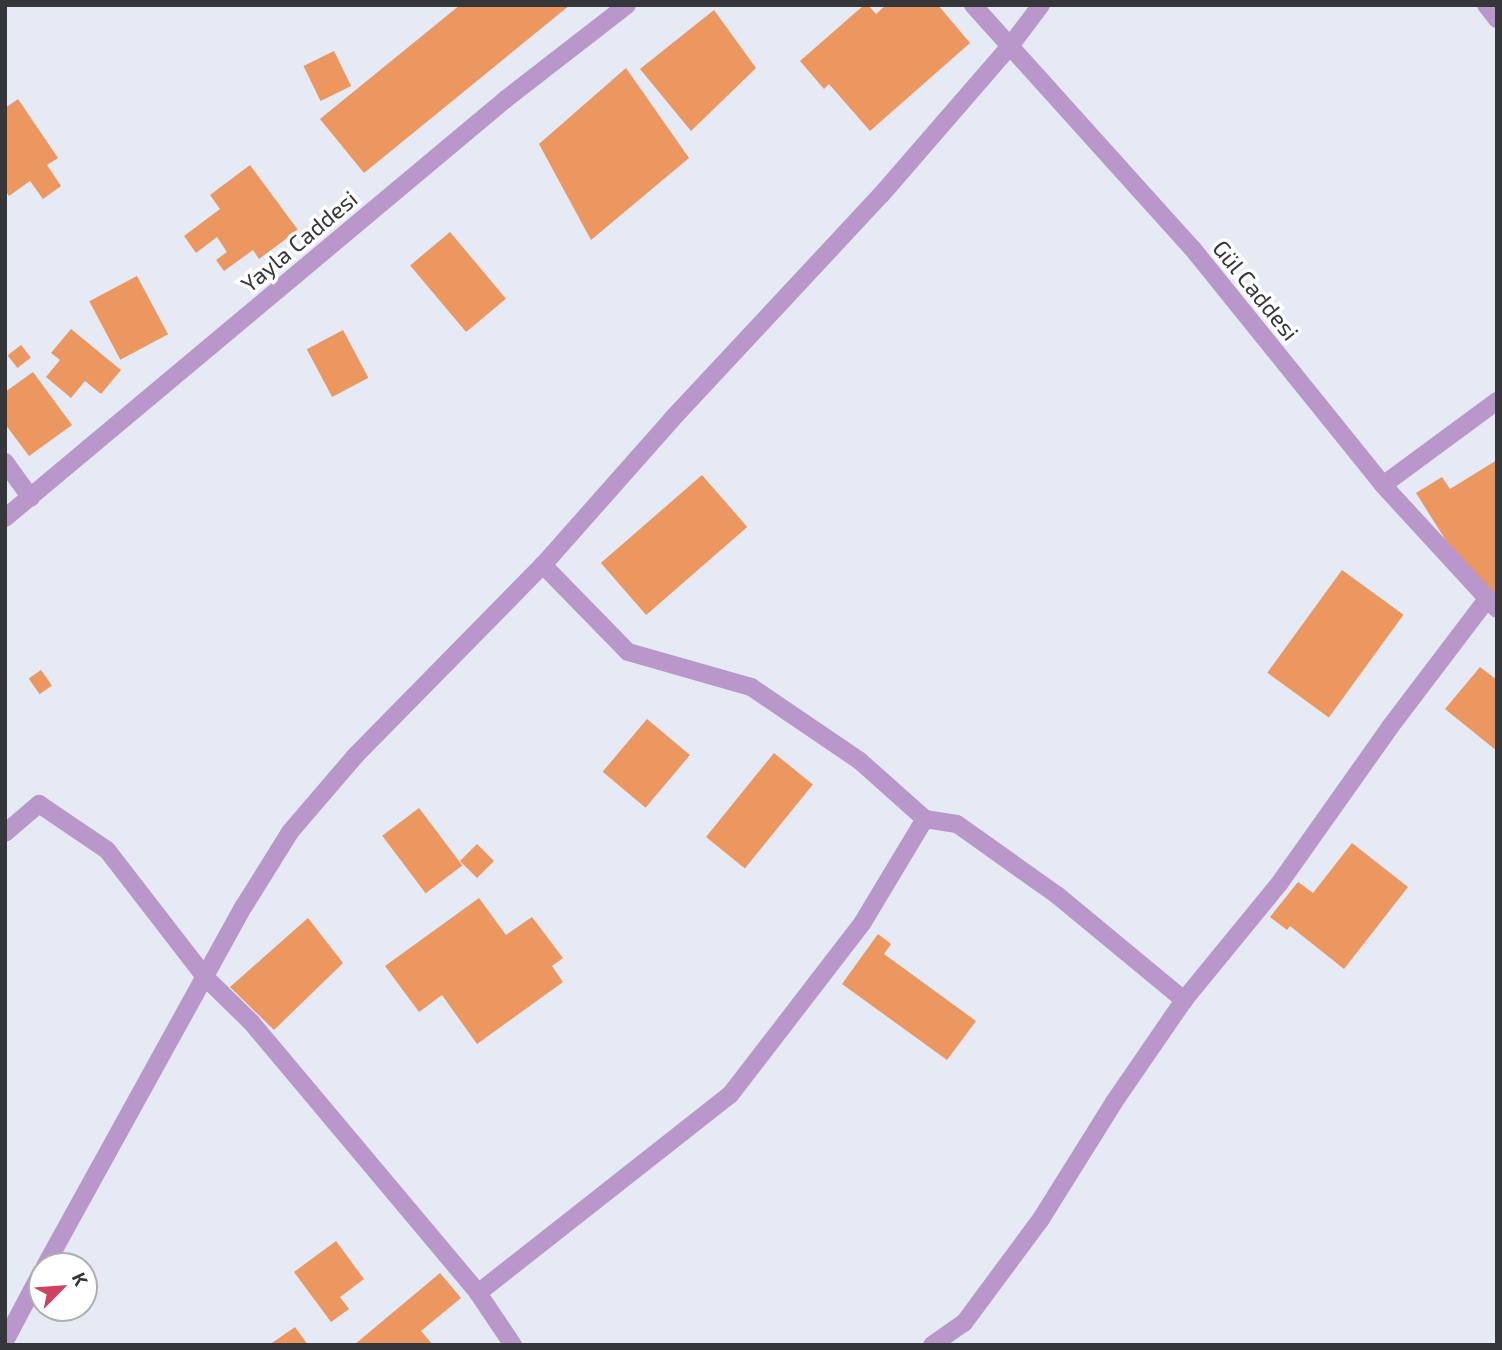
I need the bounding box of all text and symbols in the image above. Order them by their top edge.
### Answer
street label: Yayla Caddesi [235,184,363,298]
street label: Gül Caddesi [1207,234,1305,346]
north arrow [28,1252,98,1322]
text: K [68,1268,94,1289]

